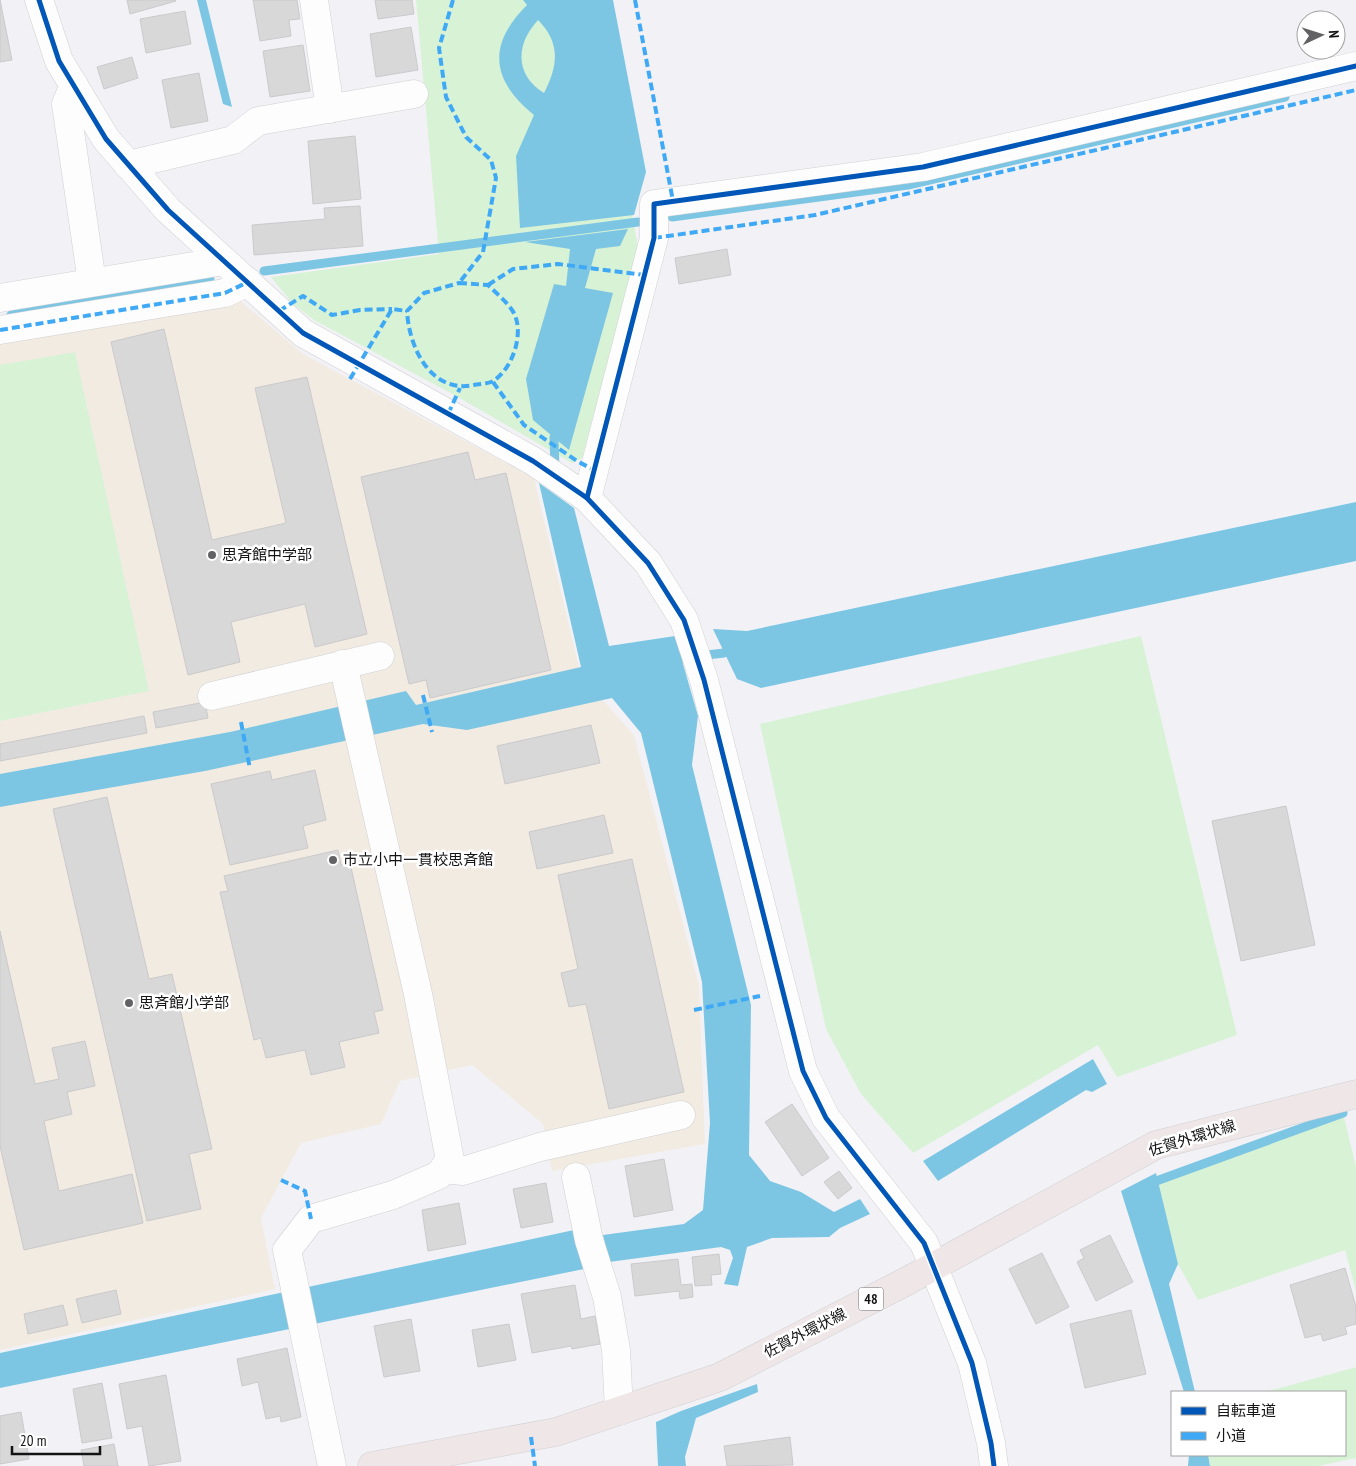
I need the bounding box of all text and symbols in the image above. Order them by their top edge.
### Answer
north arrow [1296,10,1346,60]
text: N [1325,30,1343,38]
place label: 思斉館中学部 [222,545,312,564]
marker: 思斉館中学部 [206,549,218,561]
place label: 市立小中一貫校思斉館 [343,850,493,869]
marker: 市立小中一貫校思斉館 [327,854,339,866]
place label: 思斉館小学部 [139,993,229,1012]
marker: 思斉館小学部 [123,997,135,1009]
street label: 佐賀外環状線 [1146,1115,1238,1160]
road number: 48 [858,1288,884,1310]
street label: 佐賀外環状線 [760,1304,849,1361]
legend [1171,1391,1346,1456]
text: 自転車道 [1216,1401,1276,1420]
scale bar [12,1424,100,1456]
text: 小道 [1216,1426,1246,1445]
text: 20 m [20,1431,46,1450]

